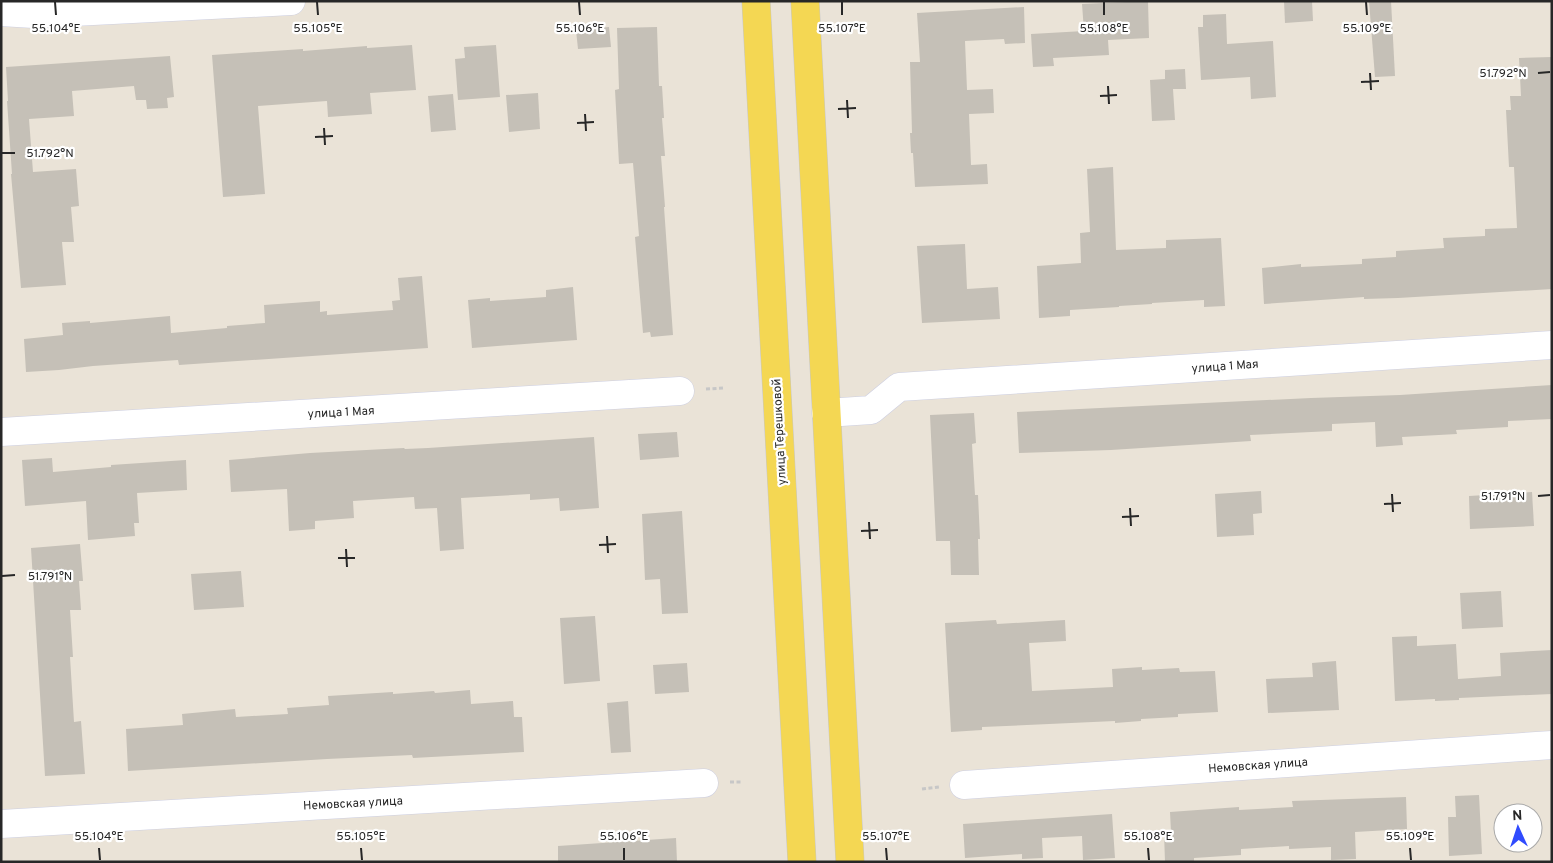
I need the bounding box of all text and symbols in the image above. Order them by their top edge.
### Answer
text: 55.104°E [31,21,81,37]
text: 55.105°E [293,21,343,37]
text: 55.106°E [555,21,605,37]
text: 55.107°E [818,21,866,37]
text: 55.108°E [1079,21,1129,37]
text: 55.109°E [1342,21,1392,37]
text: 51.792°N [1479,66,1527,82]
text: 51.792°N [26,146,74,162]
street label: улица 1 Мая [1191,357,1259,377]
street label: улица Терешковой [769,378,791,486]
street label: улица 1 Мая [307,403,375,423]
text: 51.791°N [1481,489,1525,505]
text: 51.791°N [28,569,72,585]
street label: Немовская улица [1208,755,1308,777]
street label: Немовская улица [303,793,403,815]
north arrow [1493,803,1543,853]
text: N [1512,808,1523,825]
text: 55.104°E [74,829,124,845]
text: 55.105°E [336,829,386,845]
text: 55.106°E [599,829,649,845]
text: 55.107°E [862,829,910,845]
text: 55.108°E [1123,829,1173,845]
text: 55.109°E [1385,829,1435,845]

